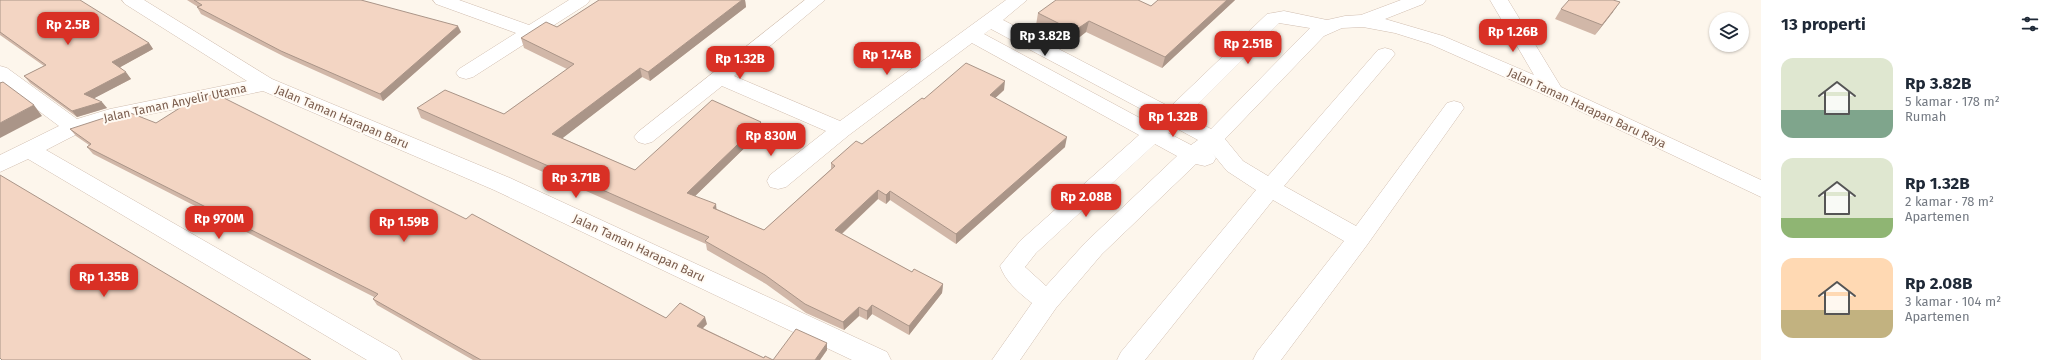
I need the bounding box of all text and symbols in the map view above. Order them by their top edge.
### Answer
pin: Rp 2.5B [31,12,105,46]
map controls [1709,12,1749,52]
button: layers [1709,12,1749,52]
icon: filters [2019,13,2041,35]
text: 13 properti [1781,14,1866,35]
text: Rp 2.5B [46,17,90,32]
pin: Rp 1.26B [1472,19,1554,53]
pin: Rp 3.82B [1004,23,1086,57]
text: Rp 1.26B [1488,24,1538,39]
text: Rp 3.82B [1020,28,1070,43]
pin: Rp 2.51B [1207,31,1289,65]
text: Rp 2.51B [1223,36,1273,51]
pin: Rp 1.74B [846,42,928,76]
pin: Rp 1.32B [699,46,781,80]
text: Rp 1.74B [863,47,911,62]
text: Rp 1.32B [715,51,765,66]
street label: Jalan Taman Harapan Baru Raya [1506,65,1668,151]
text: Rp 3.82B [1905,73,1972,94]
icon: home [1813,74,1861,122]
street label: Jalan Taman Anyelir Utama [102,81,248,125]
street label: Jalan Taman Harapan Baru [273,82,411,152]
text: 5 kamar · 178 m² [1905,94,2000,109]
pin: Rp 1.32B [1132,104,1214,138]
text: Rp 1.32B [1148,109,1198,124]
text: Rumah [1905,109,1946,124]
pin: Rp 830M [734,123,808,157]
text: Rp 830M [746,128,797,143]
pin: Rp 3.71B [535,165,617,199]
text: Rp 3.71B [552,170,600,185]
text: Rp 1.32B [1905,173,1970,194]
icon: home [1813,174,1861,222]
pin: Rp 2.08B [1045,184,1127,218]
text: Rp 2.08B [1060,189,1112,204]
text: 2 kamar · 78 m² [1905,194,1994,209]
pin: Rp 970M [182,206,256,240]
pin: Rp 1.59B [363,209,445,243]
text: Apartemen [1905,209,1970,224]
text: Rp 970M [194,211,244,226]
street label: Jalan Taman Harapan Baru [571,211,707,285]
text: Rp 1.59B [379,214,429,229]
pin: Rp 1.35B [63,264,145,298]
text: Rp 1.35B [79,269,129,284]
text: Rp 2.08B [1905,273,1973,294]
icon: home [1813,274,1861,322]
text: 3 kamar · 104 m² [1905,294,2001,309]
text: Apartemen [1905,309,1970,324]

